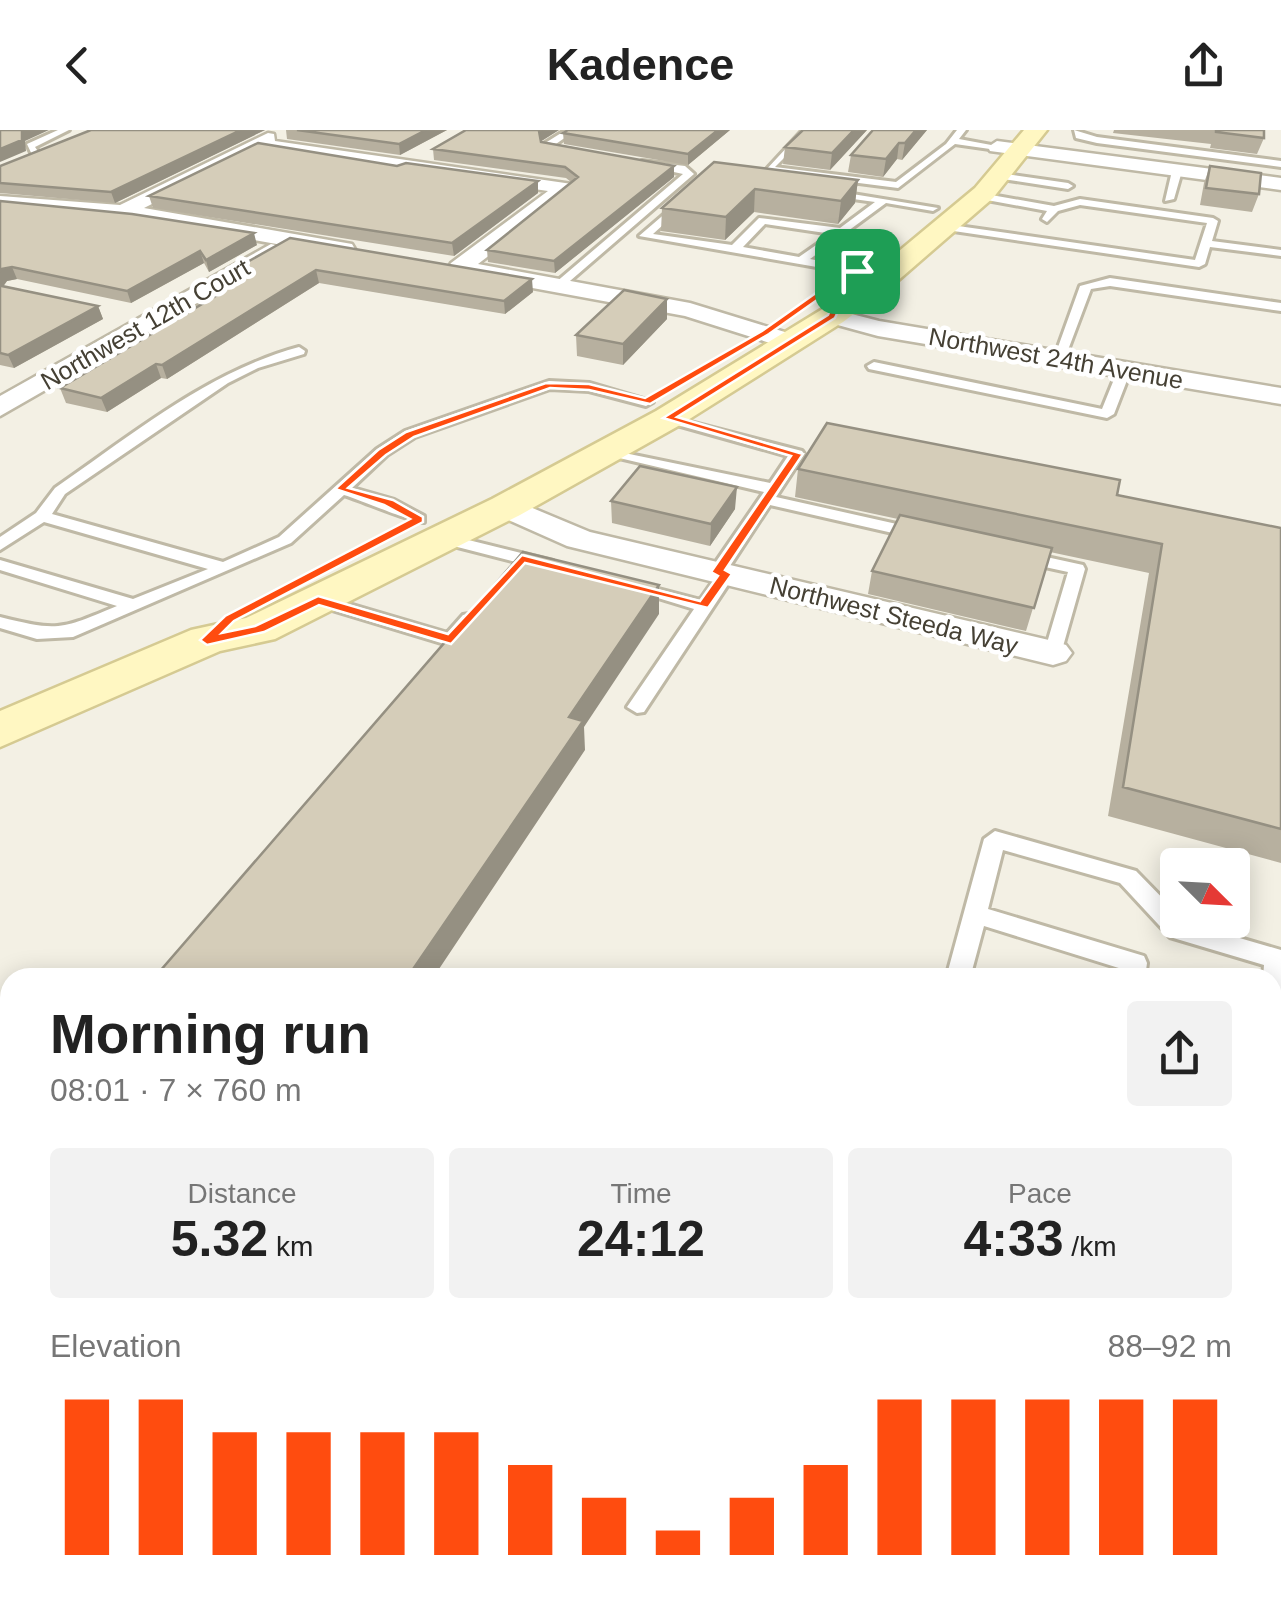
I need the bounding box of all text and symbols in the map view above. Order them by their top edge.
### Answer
icon: back [50,38,105,93]
icon: share [1176,38,1231,93]
text: Kadence [547,39,734,90]
pin [815,229,900,314]
icon: arrive [830,244,885,299]
street label: Northwest 12th Court [36,253,254,395]
street label: Northwest 24th Avenue [927,322,1185,394]
street label: Northwest Steeda Way [767,571,1021,660]
north arrow [1160,848,1250,938]
map controls [1160,848,1250,938]
button: share [1127,1001,1232,1106]
text: Morning run [50,1003,371,1065]
text: 08:01 · 7 × 760 m [50,1072,302,1108]
text: Distance [188,1178,296,1209]
text: Time [610,1178,672,1209]
text: Pace [1008,1178,1072,1209]
text: 5.32 [171,1211,268,1267]
text: 24:12 [577,1211,705,1267]
text: 4:33 [964,1211,1064,1267]
text: km [268,1231,313,1262]
text: /km [1064,1231,1116,1262]
text: Elevation [50,1328,182,1364]
text: 88–92 m [1107,1328,1232,1364]

